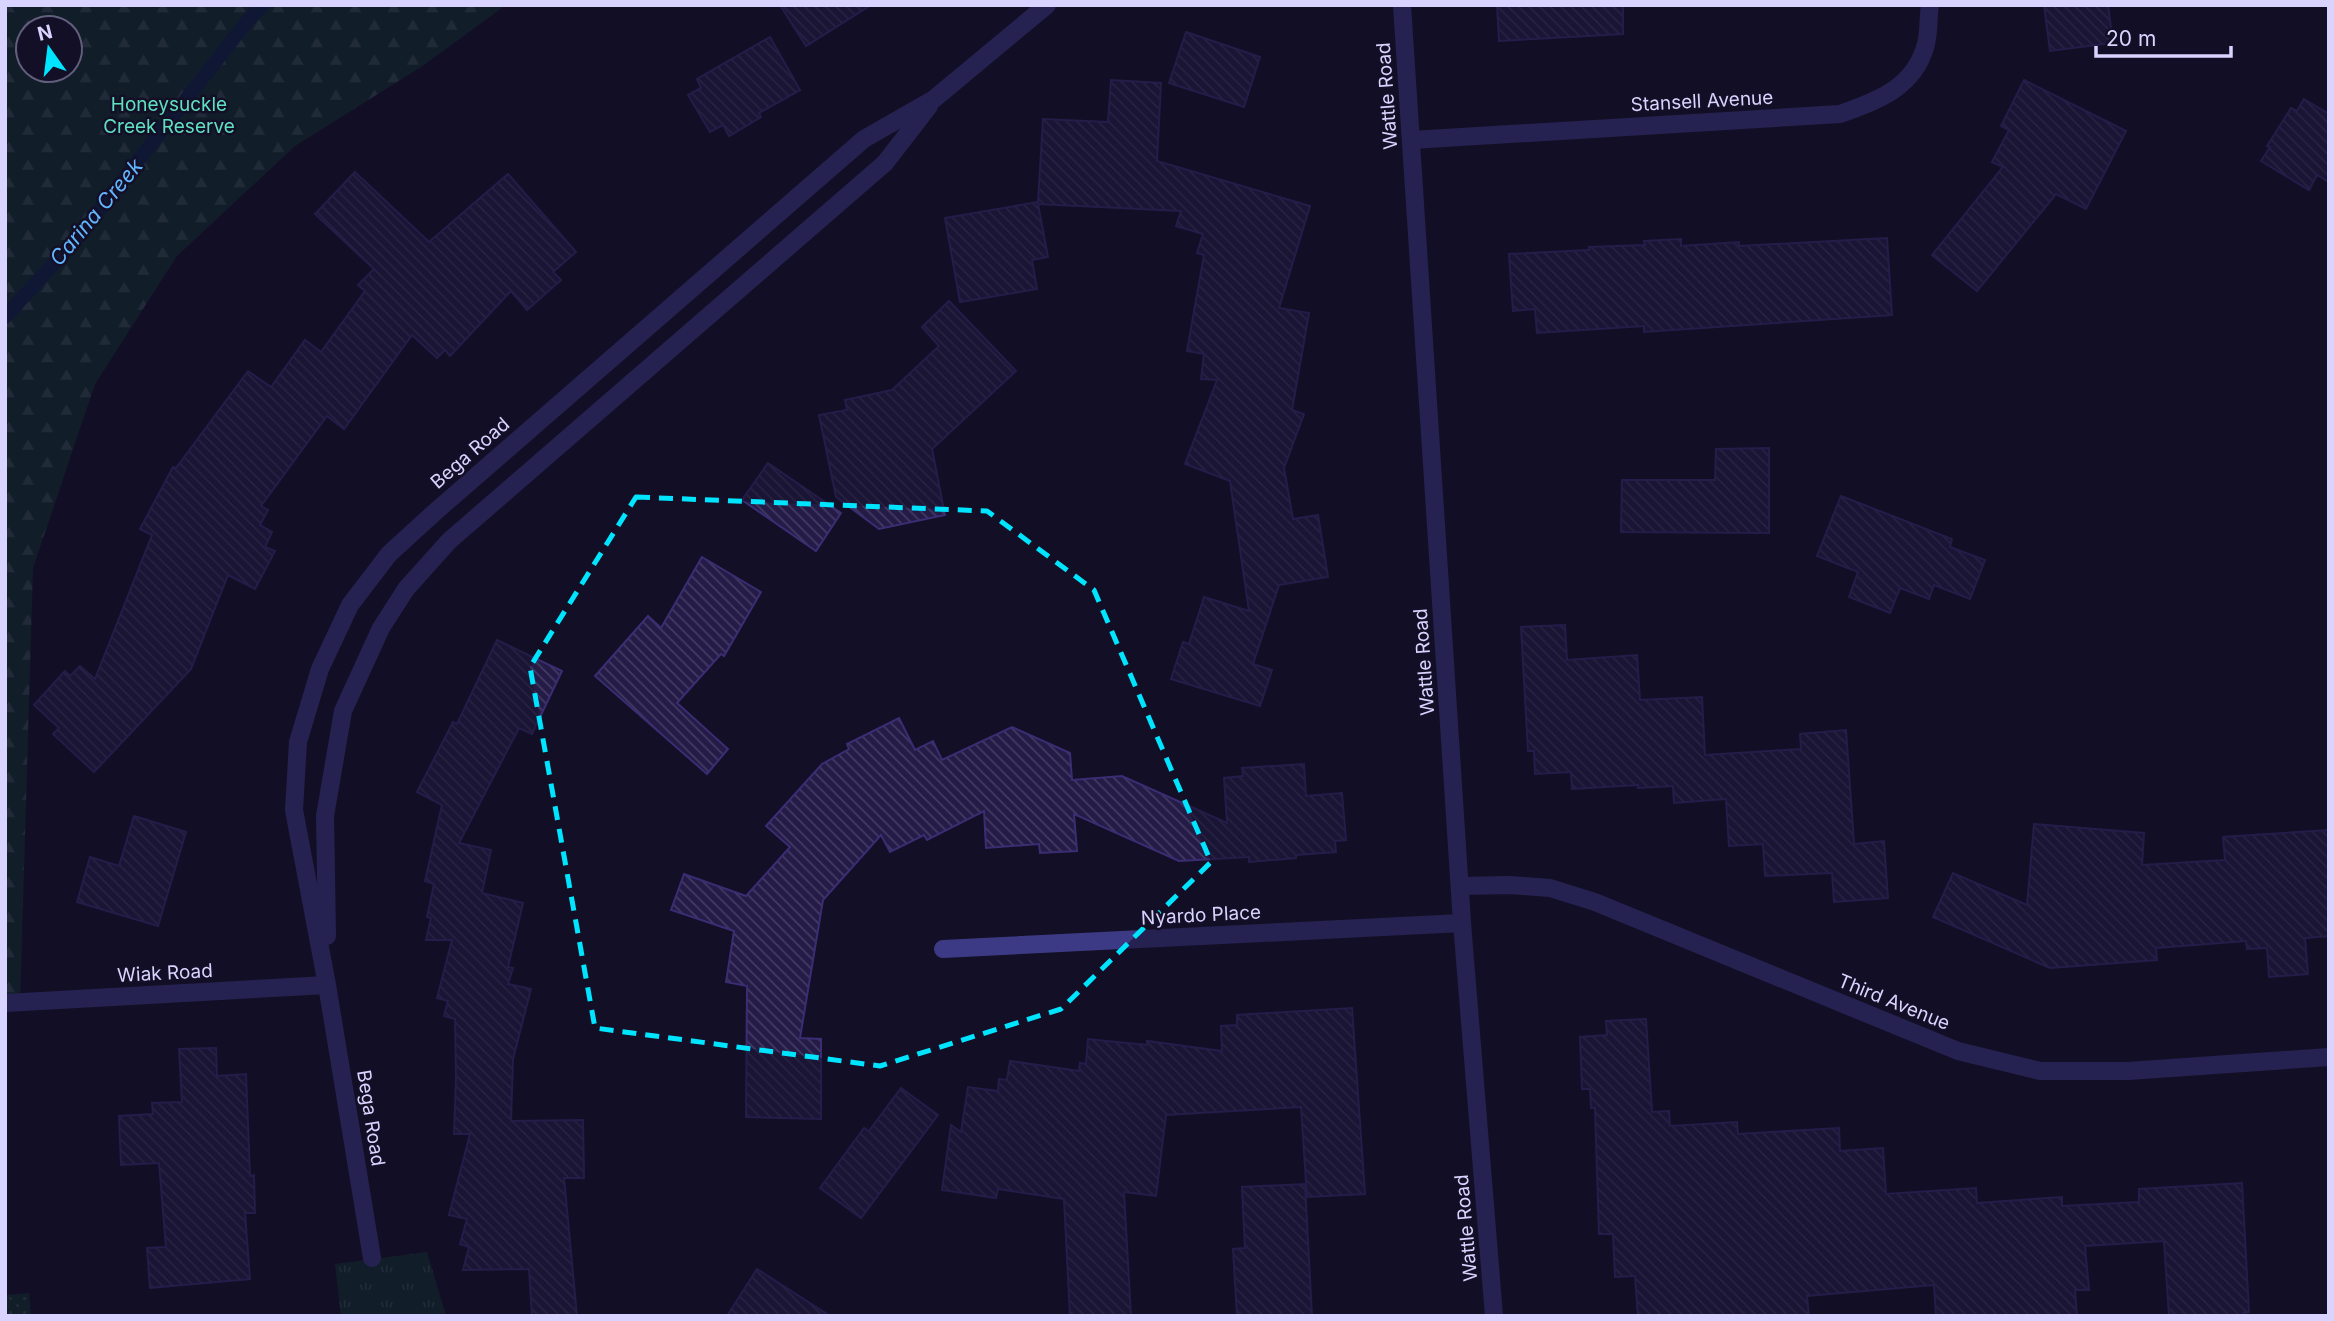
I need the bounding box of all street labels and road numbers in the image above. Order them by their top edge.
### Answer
street label: Wattle Road [1372,42,1402,150]
street label: Stansell Avenue [1630,86,1774,116]
street label: Bega Road [426,412,514,494]
street label: Wattle Road [1409,608,1439,716]
street label: Nyardo Place [1140,900,1262,930]
street label: Wiak Road [117,959,213,987]
street label: Third Avenue [1835,969,1953,1035]
street label: Bega Road [352,1068,390,1168]
street label: Wattle Road [1450,1174,1482,1282]

